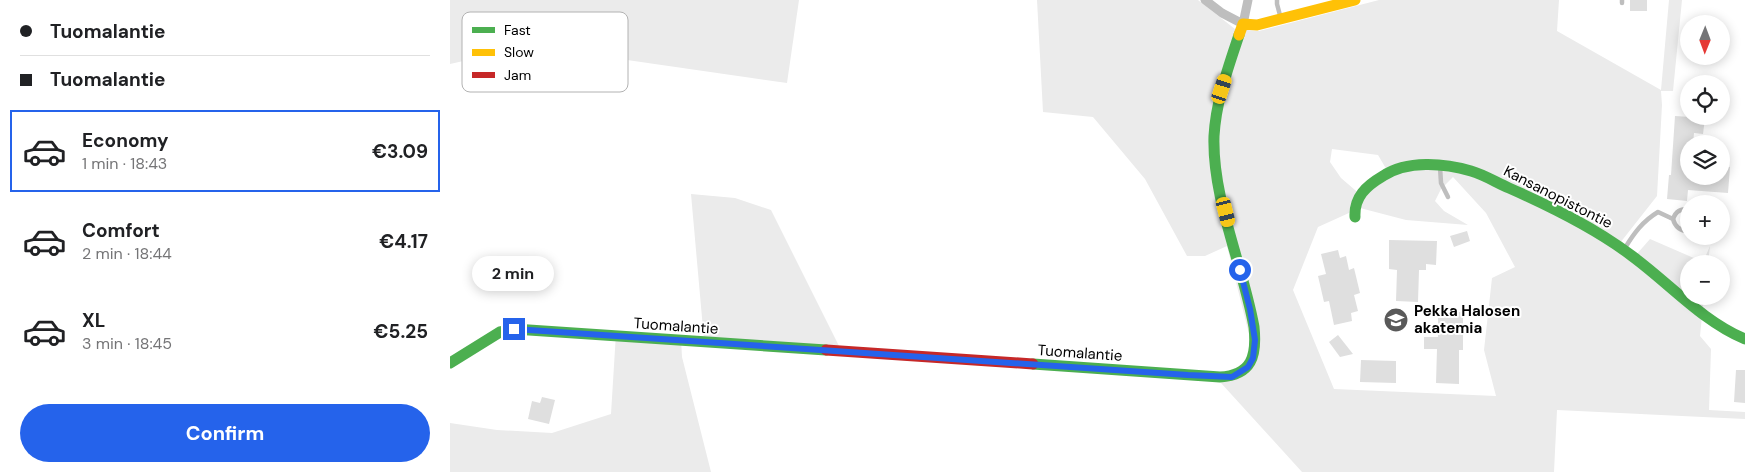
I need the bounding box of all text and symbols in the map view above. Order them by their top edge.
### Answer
legend [462,12,628,92]
north arrow [1680,15,1730,65]
map controls [1680,15,1730,305]
text: Tuomalantie [50,19,166,44]
text: Fast [504,21,531,39]
text: Slow [504,43,534,61]
text: Jam [504,66,531,84]
text: Tuomalantie [50,67,166,92]
car [1210,72,1233,106]
button: locate [1680,75,1730,125]
text: Economy [82,128,169,153]
icon: car [22,129,67,174]
button: layers [1680,135,1730,185]
text: €3.09 [372,139,428,164]
text: 1 min · 18:43 [82,153,167,174]
street label: Kansanopistontie [1500,161,1616,233]
button: + [1680,195,1730,245]
car [1215,196,1236,228]
text: Comfort [82,218,160,243]
icon: car [22,219,67,264]
text: €4.17 [379,229,428,254]
text: 2 min · 18:44 [82,243,172,264]
button: − [1680,255,1730,305]
callout: 2 min [473,256,555,292]
route start [1229,259,1251,281]
text: 2 min [492,263,534,284]
place label: Pekka Halosen akatemia [1414,301,1520,338]
school or university icon: Pekka Halosen akatemia [1383,307,1409,333]
text: XL [82,308,105,333]
icon: car [22,309,67,354]
street label: Tuomalantie [633,313,719,339]
route end [503,318,525,340]
text: €5.25 [374,319,428,344]
text: 3 min · 18:45 [82,333,172,354]
street label: Tuomalantie [1037,340,1123,366]
button: Confirm [20,404,430,462]

